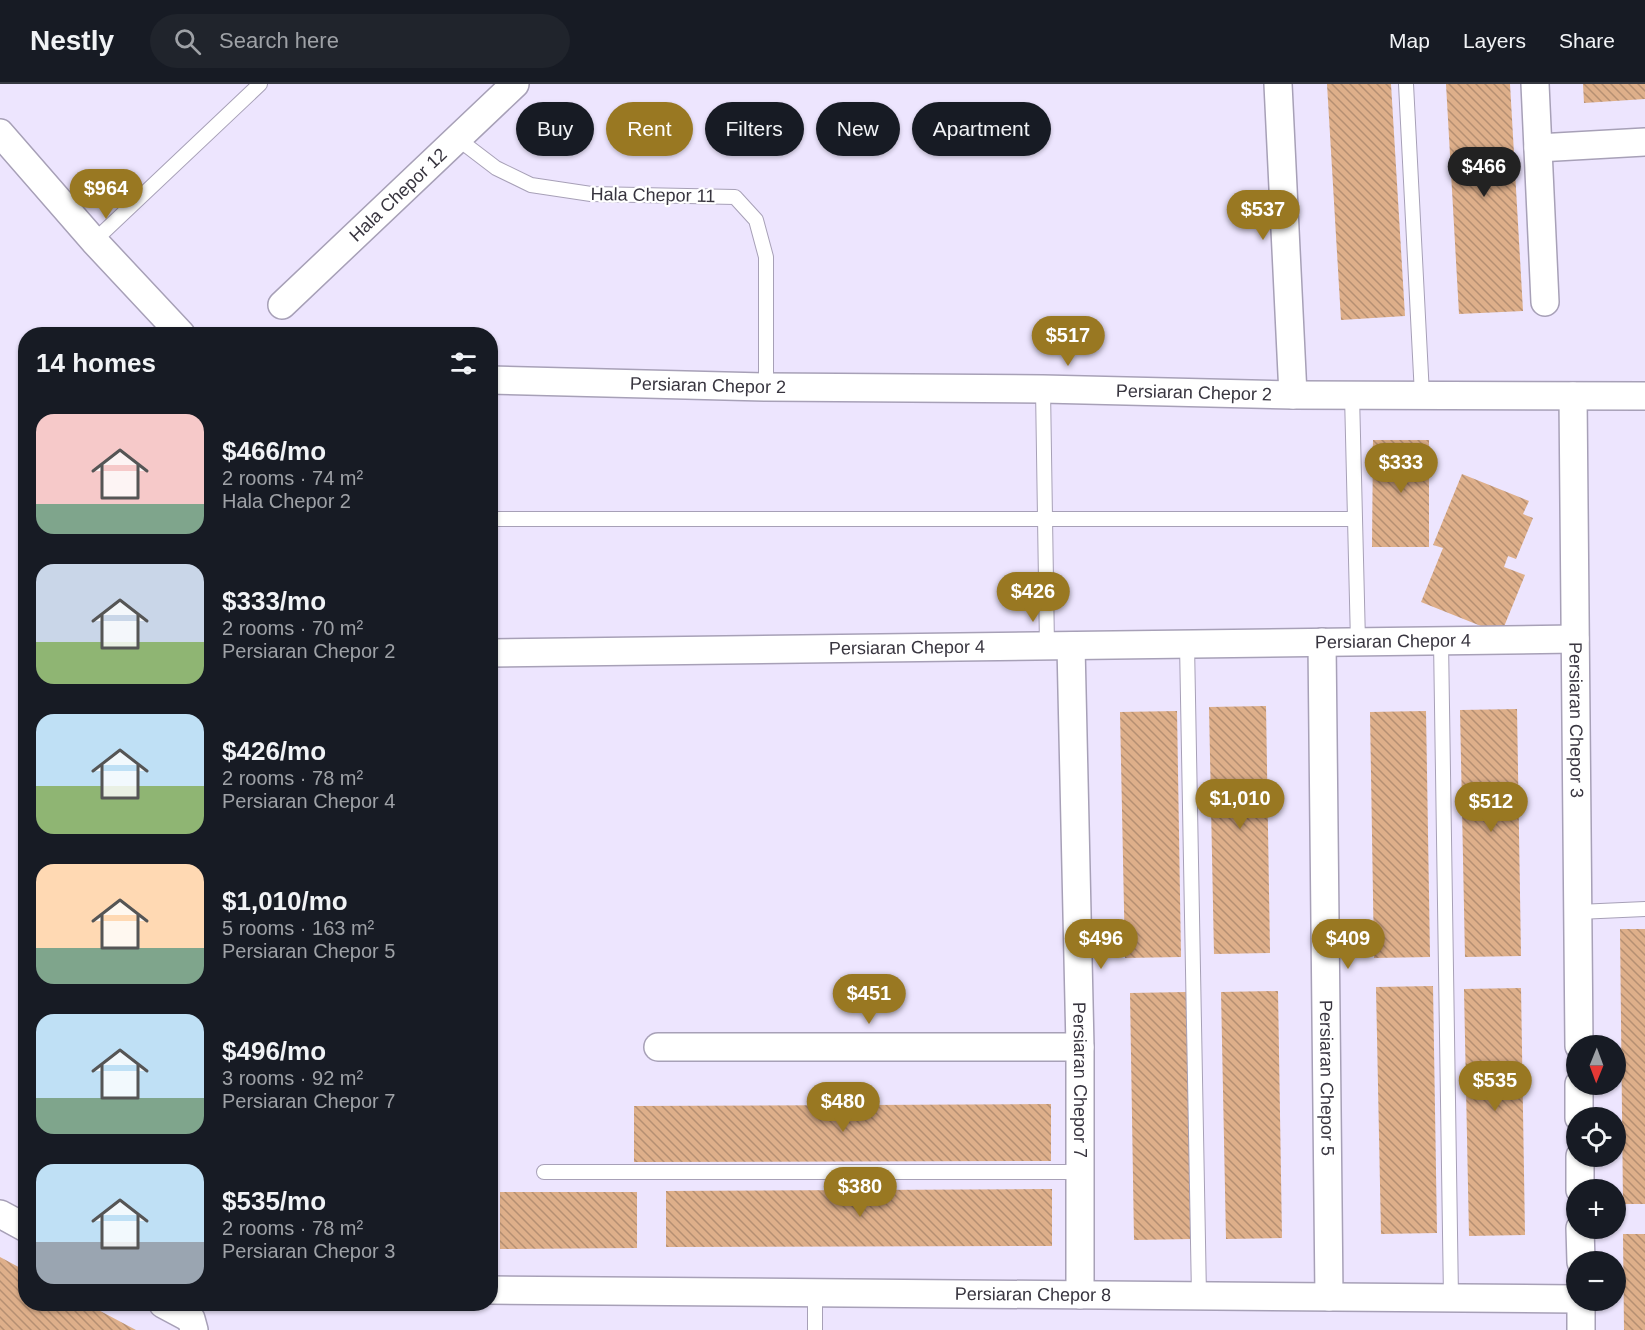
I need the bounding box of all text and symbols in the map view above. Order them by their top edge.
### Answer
search box [150,14,570,68]
text: Nestly [30,25,114,56]
icon: search [171,25,204,58]
text: Search here [219,28,339,53]
text: Map [1389,29,1430,52]
text: Layers [1463,29,1526,52]
text: Share [1559,29,1615,52]
chip: Buy [516,102,594,156]
chip: Rent [606,102,693,156]
chip: Filters [705,102,804,156]
chip: New [816,102,900,156]
chip: Apartment [912,102,1051,156]
street label: Hala Chepor 12 [345,144,451,246]
pin: $466 [1448,147,1520,198]
text: $466 [1462,155,1506,177]
pin: $964 [70,169,142,220]
text: $964 [84,177,128,199]
street label: Hala Chepor 11 [590,184,716,206]
pin: $537 [1227,190,1299,241]
text: $537 [1241,198,1285,220]
pin: $517 [1032,316,1104,367]
text: $517 [1046,324,1090,346]
icon: filters [447,347,480,380]
text: 14 homes [36,348,156,378]
street label: Persiaran Chepor 2 [630,374,786,397]
street label: Persiaran Chepor 2 [1116,381,1272,404]
text: $466/mo [222,436,326,466]
icon: home [84,438,156,510]
pin: $333 [1365,443,1437,494]
text: $333 [1379,451,1423,473]
text: 2 rooms · 74 m² [222,467,363,489]
text: Hala Chepor 2 [222,490,351,512]
pin: $426 [997,572,1069,623]
text: $426 [1011,580,1055,602]
text: $333/mo [222,586,326,616]
icon: home [84,588,156,660]
text: 2 rooms · 70 m² [222,617,363,639]
street label: Persiaran Chepor 4 [1315,630,1471,652]
street label: Persiaran Chepor 4 [829,637,985,659]
text: Persiaran Chepor 2 [222,640,395,662]
street label: Persiaran Chepor 3 [1565,642,1587,798]
text: $426/mo [222,736,326,766]
icon: home [84,738,156,810]
text: 2 rooms · 78 m² [222,767,363,789]
pin: $1,010 [1191,779,1289,830]
pin: $512 [1455,782,1527,833]
text: $1,010 [1209,787,1271,809]
text: Persiaran Chepor 4 [222,790,395,812]
text: $512 [1469,790,1513,812]
text: $1,010/mo [222,886,348,916]
icon: home [84,888,156,960]
text: 5 rooms · 163 m² [222,917,374,939]
pin: $496 [1065,919,1137,970]
pin: $409 [1312,919,1384,970]
text: $496 [1079,927,1123,949]
text: $409 [1326,927,1370,949]
text: Persiaran Chepor 5 [222,940,395,962]
pin: $451 [833,974,905,1025]
text: $451 [847,982,891,1004]
street label: Persiaran Chepor 5 [1316,1000,1337,1156]
street label: Persiaran Chepor 7 [1069,1002,1090,1158]
north arrow [1566,1035,1626,1095]
map controls [1566,1035,1626,1311]
text: $496/mo [222,1036,326,1066]
icon: home [84,1038,156,1110]
pin: $535 [1459,1061,1531,1112]
text: 3 rooms · 92 m² [222,1067,363,1089]
text: $535 [1473,1069,1517,1091]
pin: $480 [807,1082,879,1133]
text: Persiaran Chepor 7 [222,1090,395,1112]
text: $480 [821,1090,865,1112]
button: locate [1566,1107,1626,1167]
pin: $380 [824,1167,896,1218]
text: $380 [838,1175,882,1197]
button: + [1566,1179,1626,1239]
text: $535/mo [222,1186,326,1216]
icon: home [84,1188,156,1260]
text: 2 rooms · 78 m² [222,1217,363,1239]
text: Persiaran Chepor 3 [222,1240,395,1262]
button: − [1566,1251,1626,1311]
street label: Persiaran Chepor 8 [955,1284,1111,1305]

